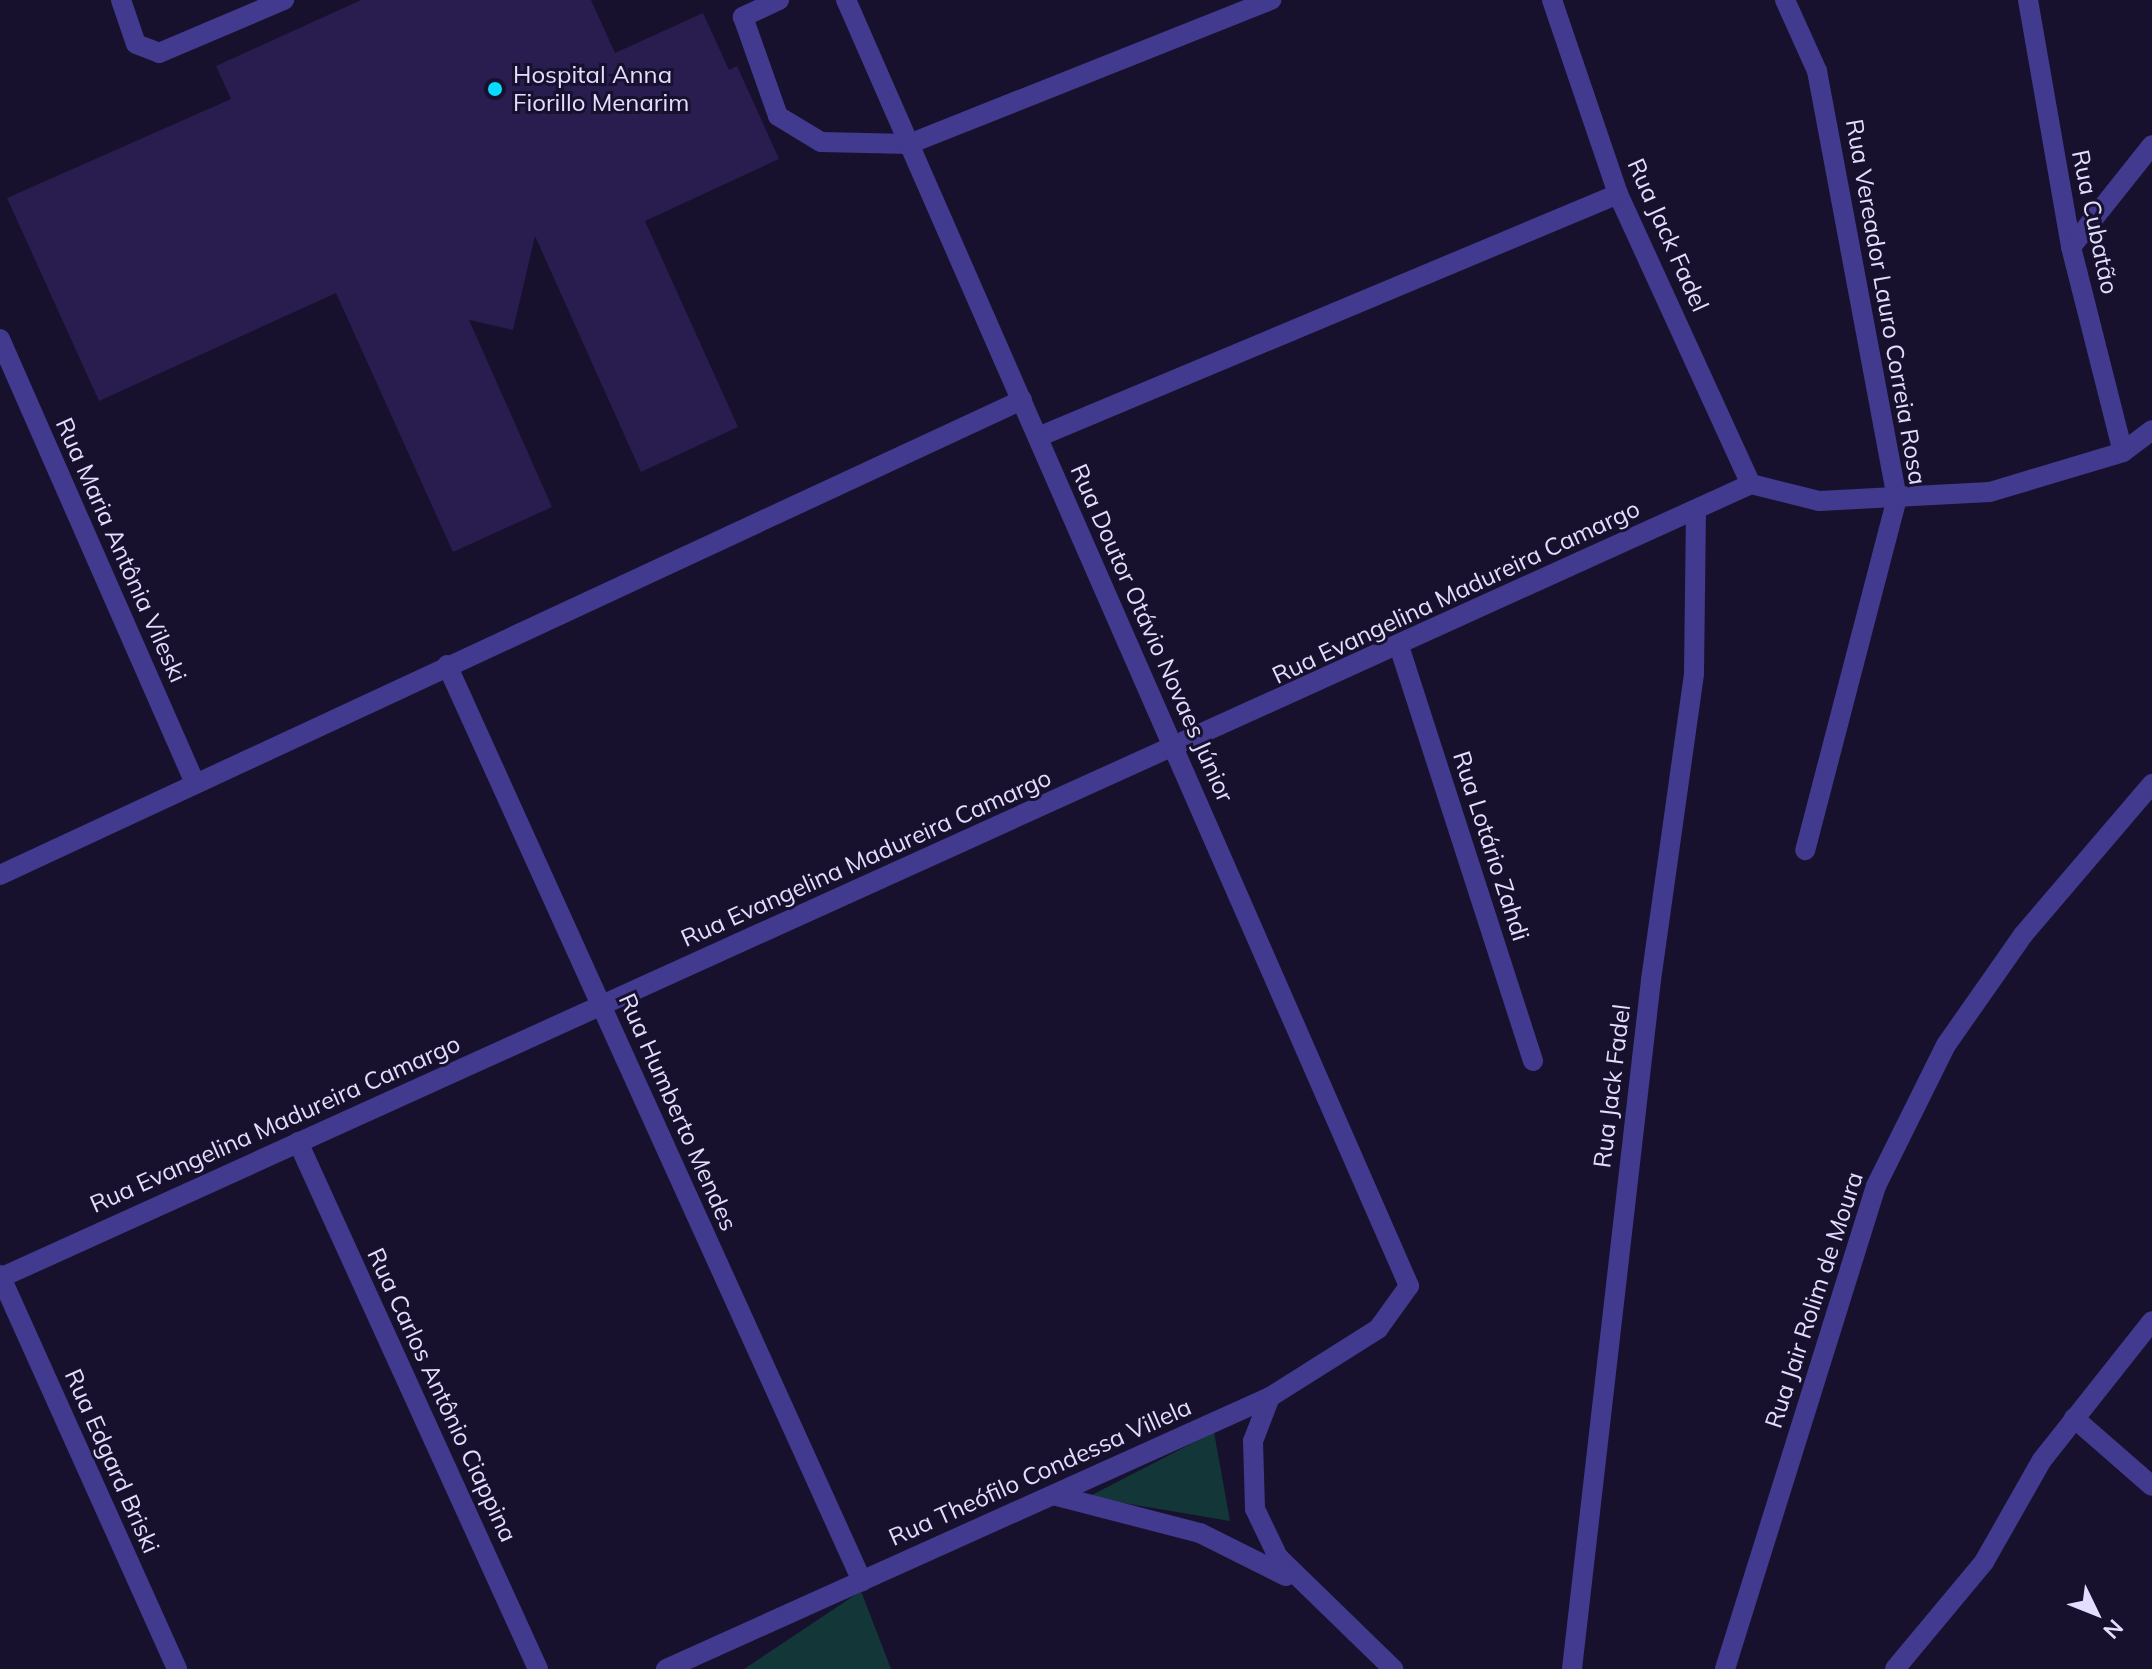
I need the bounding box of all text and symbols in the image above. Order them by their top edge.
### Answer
place label: Hospital Anna Fiorillo Menarim [513,61,689,117]
marker: Hospital Anna Fiorillo Menarim [484,78,506,100]
street label: Rua Vereador Lauro Correia Rosa [1840,117,1932,487]
street label: Rua Cubatão [2066,147,2124,297]
street label: Rua Jack Fadel [1621,154,1715,316]
street label: Rua Maria Antônia Vileski [50,413,192,687]
street label: Rua Doutor Otávio Novaes Júnior [1064,460,1240,806]
street label: Rua Evangelina Madureira Camargo [1268,494,1644,690]
street label: Rua Lotário Zahdi [1447,748,1535,944]
street label: Rua Evangelina Madureira Camargo [676,763,1056,953]
street label: Rua Humberto Mendes [613,989,743,1235]
street label: Rua Jack Fadel [1588,1003,1636,1169]
street label: Rua Evangelina Madureira Camargo [85,1029,465,1219]
street label: Rua Jair Rolim de Moura [1759,1168,1869,1432]
street label: Rua Carlos Antônio Ciappina [361,1244,523,1546]
street label: Rua Edgard Briski [59,1365,165,1557]
street label: Rua Theófilo Condessa Villela [884,1392,1196,1552]
north arrow [2056,1573,2136,1653]
text: N [2098,1614,2129,1645]

